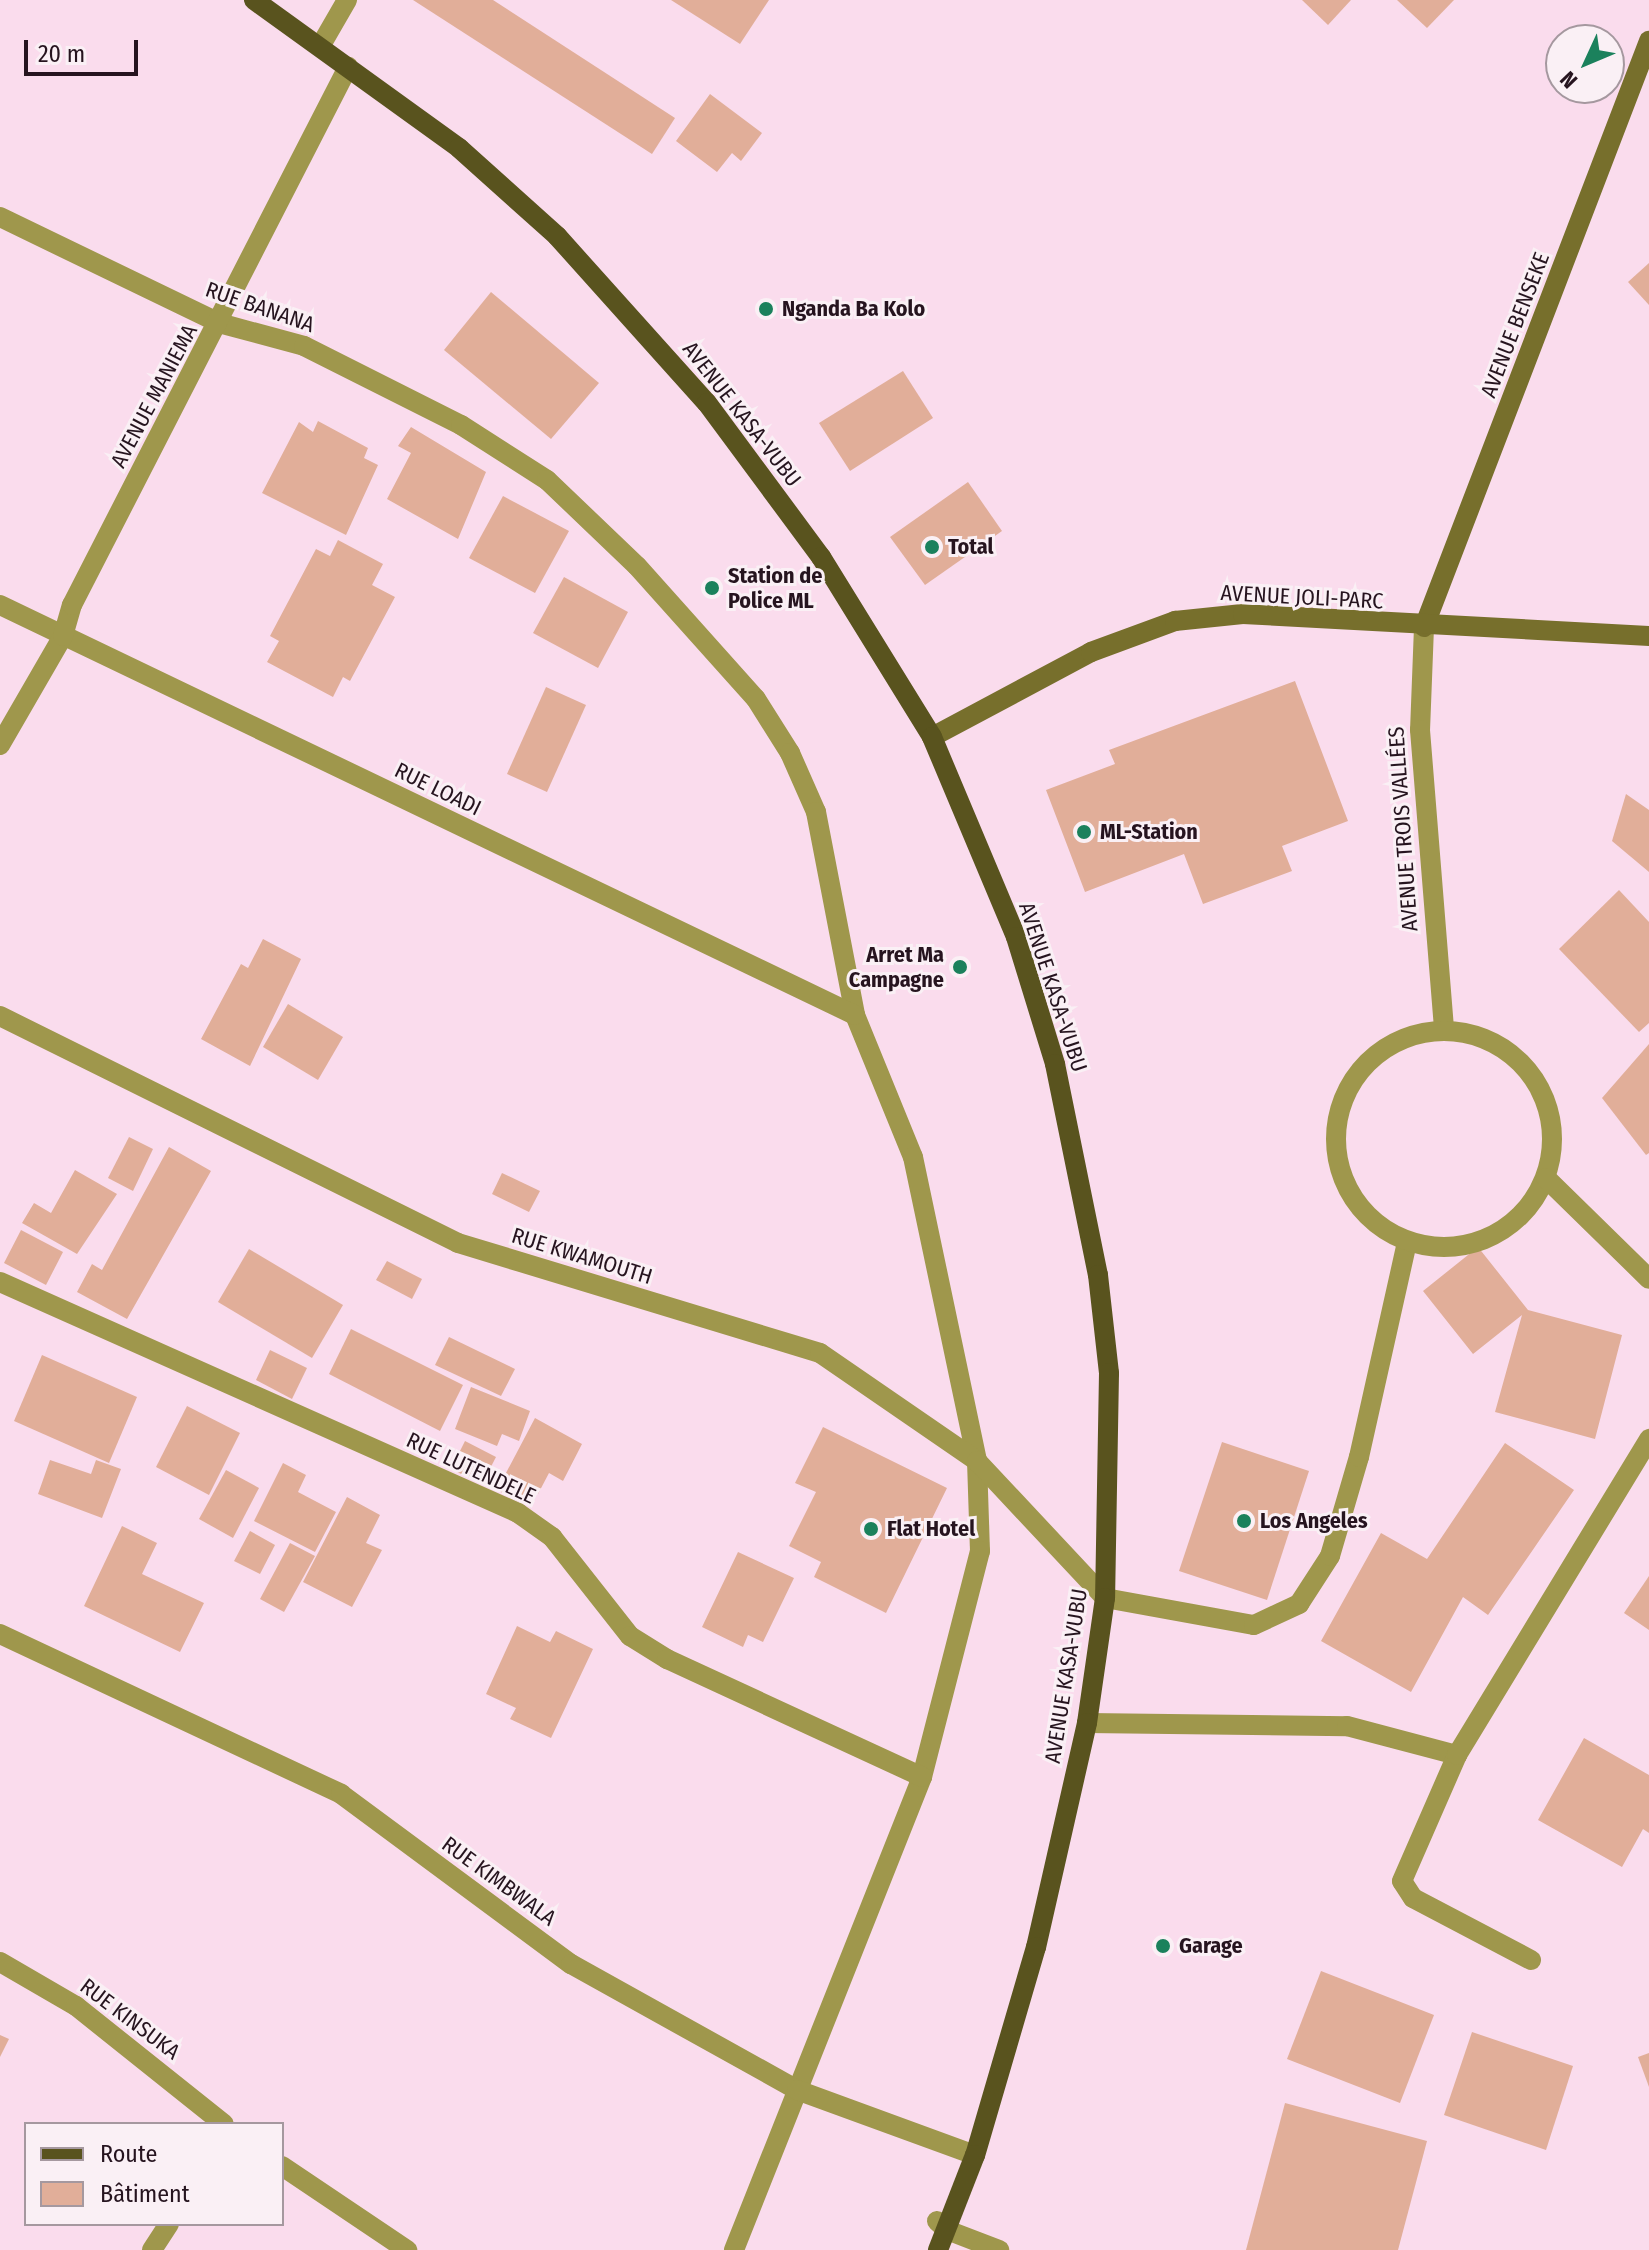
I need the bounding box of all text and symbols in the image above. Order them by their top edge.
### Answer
scale bar [28,24,142,74]
north arrow [1545,24,1625,104]
text: 20 m [38,40,85,68]
text: N [1555,66,1583,94]
street label: AVENUE BENSEKE [1475,249,1555,401]
street label: RUE BANANA [202,276,318,338]
place label: Nganda Ba Kolo [782,296,925,322]
marker: Nganda Ba Kolo [757,300,775,318]
street label: AVENUE MANIEMA [105,320,203,472]
street label: AVENUE KASA-VUBU [677,336,807,492]
place label: Total [948,534,994,560]
marker: Total [923,538,941,556]
place label: Station de Police ML [728,562,822,614]
marker: Station de Police ML [703,579,721,597]
street label: AVENUE JOLI-PARC [1220,580,1384,614]
street label: AVENUE TROIS VALLÉES [1383,726,1423,932]
street label: RUE LOADI [391,757,485,821]
place label: ML-Station [1100,819,1198,845]
marker: ML-Station [1075,823,1093,841]
street label: AVENUE KASA-VUBU [1013,899,1093,1075]
place label: Arret Ma Campagne [849,941,944,992]
marker: Arret Ma Campagne [951,958,969,976]
street label: RUE KWAMOUTH [509,1222,655,1290]
street label: RUE LUTENDELE [402,1427,540,1509]
place label: Los Angeles [1260,1508,1368,1534]
marker: Los Angeles [1235,1512,1253,1530]
place label: Flat Hotel [887,1516,975,1542]
marker: Flat Hotel [862,1520,880,1538]
street label: AVENUE KASA-VUBU [1039,1587,1093,1765]
street label: RUE KIMBWALA [437,1831,561,1931]
place label: Garage [1179,1933,1243,1959]
marker: Garage [1154,1937,1172,1955]
street label: RUE KINSUKA [75,1973,185,2065]
legend [24,2122,284,2226]
text: Route [100,2140,157,2168]
text: Bâtiment [100,2180,190,2208]

